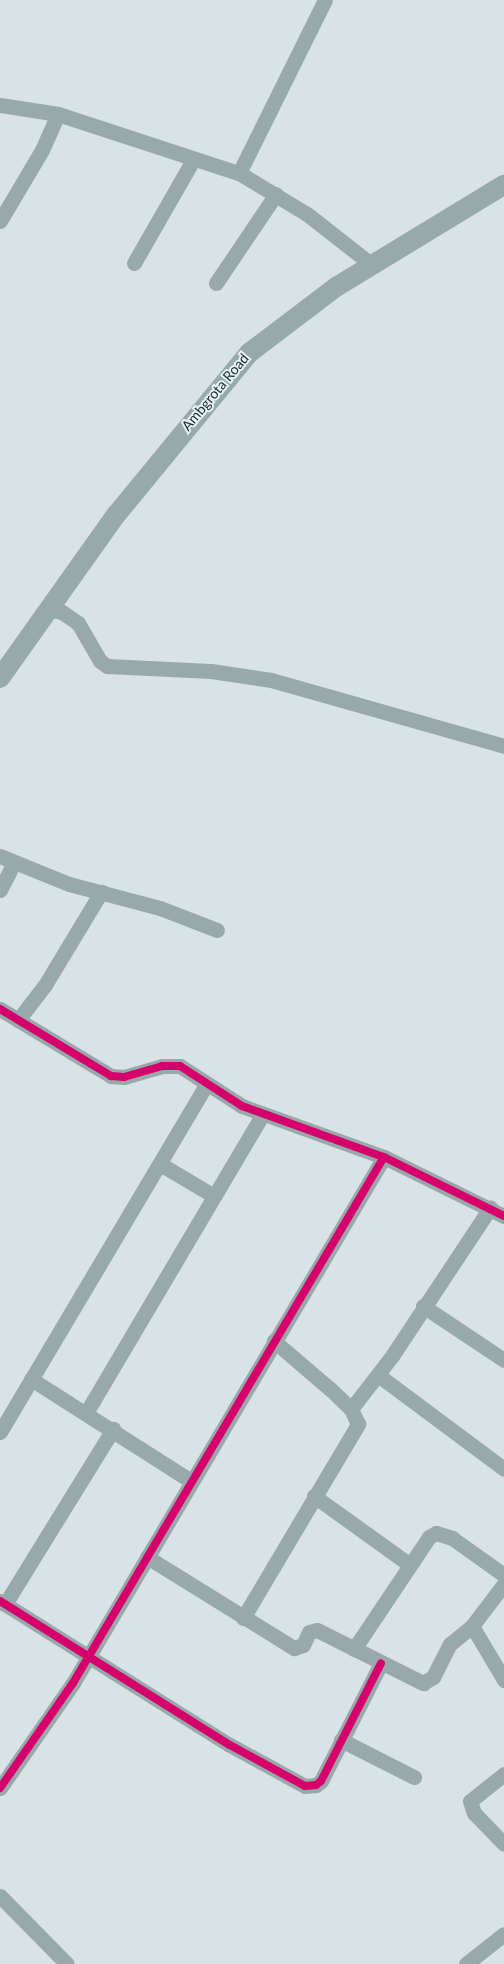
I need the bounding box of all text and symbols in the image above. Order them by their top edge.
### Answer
street label: Ambgrota Road [178,350,252,434]

